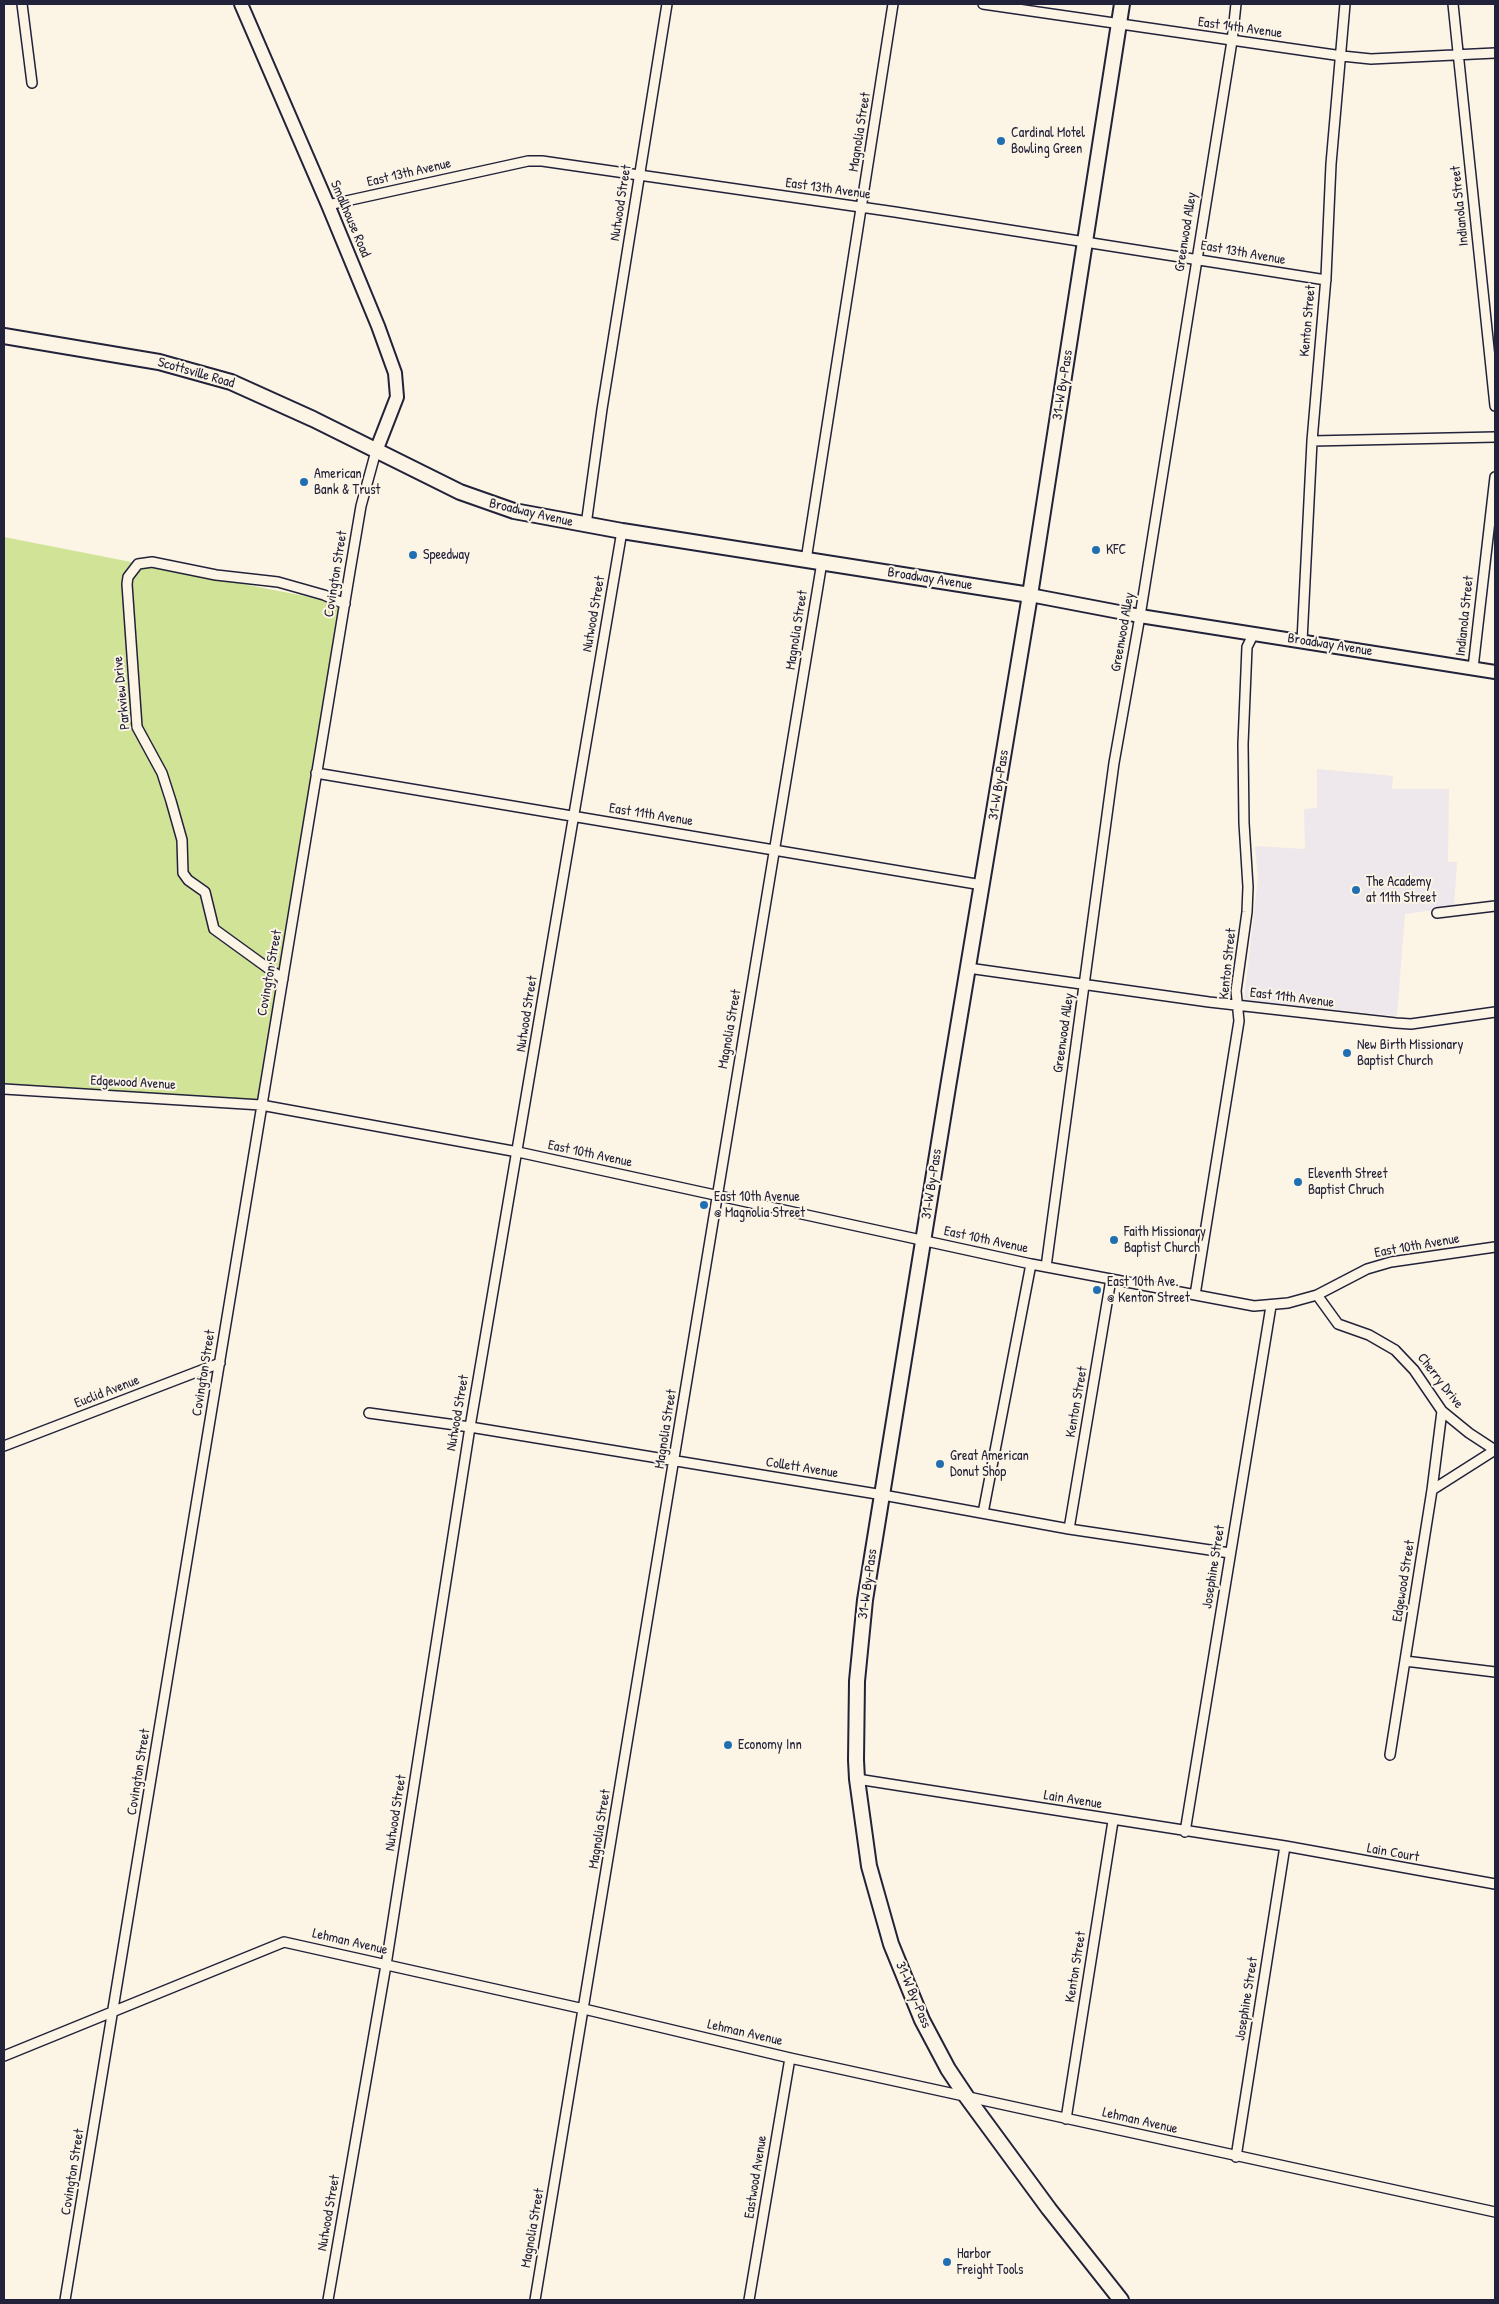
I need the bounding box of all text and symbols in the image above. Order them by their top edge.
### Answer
street label: East 14th Avenue [1197,14,1283,42]
street label: Magnolia Street [845,91,875,173]
place label: Cardinal Motel Bowling Green [1011,125,1085,158]
marker: Cardinal Motel Bowling Green [995,135,1007,147]
street label: East 13th Avenue [365,155,453,191]
street label: Nutwood Street [607,164,635,242]
street label: Indianola Street [1447,165,1473,247]
street label: East 13th Avenue [784,175,872,203]
street label: Smallhouse Road [326,178,374,260]
street label: Greenwood Alley [1171,191,1201,273]
street label: East 13th Avenue [1199,237,1287,269]
street label: Kenton Street [1297,284,1319,358]
street label: 31-W By-Pass [1049,349,1077,421]
street label: Scottsville Road [156,354,236,392]
place label: American Bank & Trust [314,466,380,498]
marker: American Bank & Trust [298,476,310,488]
street label: Broadway Avenue [487,495,575,531]
street label: Covington Street [321,530,351,618]
place label: KFC [1106,542,1126,558]
marker: KFC [1090,544,1102,556]
place label: Speedway [423,547,470,563]
marker: Speedway [407,549,419,561]
street label: Broadway Avenue [886,564,974,594]
street label: Nutwood Street [579,575,609,653]
street label: Indianola Street [1452,575,1478,657]
street label: Magnolia Street [782,589,812,671]
street label: Greenwood Alley [1108,591,1138,673]
street label: Broadway Avenue [1286,630,1374,660]
street label: Parkview Drive [110,655,134,731]
street label: 31-W By-Pass [985,749,1013,821]
street label: East 11th Avenue [608,800,694,830]
place label: The Academy at 11th Street [1366,874,1436,906]
marker: The Academy at 11th Street [1350,884,1362,896]
street label: Kenton Street [1216,927,1240,1001]
street label: Covington Street [254,929,286,1017]
street label: Nutwood Street [513,975,541,1053]
street label: East 11th Avenue [1249,985,1335,1011]
street label: Magnolia Street [715,988,745,1070]
street label: Greenwood Alley [1050,992,1078,1074]
place label: New Birth Missionary Baptist Church [1357,1037,1463,1070]
marker: New Birth Missionary Baptist Church [1341,1047,1353,1059]
street label: Edgewood Avenue [90,1072,176,1094]
street label: East 10th Avenue [546,1137,634,1171]
street label: 31-W By-Pass [918,1148,946,1220]
place label: Eleventh Street Baptist Chruch [1308,1166,1387,1198]
marker: Eleventh Street Baptist Chruch [1292,1176,1304,1188]
place label: East 10th Avenue @ Magnolia Street [714,1189,805,1222]
marker: East 10th Avenue @ Magnolia Street [698,1199,710,1211]
street label: East 10th Avenue [942,1223,1030,1257]
place label: Faith Missionary Baptist Church [1124,1224,1206,1256]
street label: East 10th Avenue [1373,1230,1461,1262]
marker: Faith Missionary Baptist Church [1108,1234,1120,1246]
place label: East 10th Ave. @ Kenton Street [1107,1274,1190,1306]
marker: East 10th Ave. @ Kenton Street [1091,1284,1103,1296]
street label: Covington Street [189,1329,219,1417]
street label: Cherry Drive [1413,1350,1467,1412]
street label: Kenton Street [1062,1365,1092,1439]
street label: Euclid Avenue [72,1372,142,1412]
street label: Nutwood Street [443,1374,473,1452]
street label: Magnolia Street [651,1388,681,1470]
place label: Great American Donut Shop [950,1448,1029,1480]
street label: Collett Avenue [764,1454,840,1482]
marker: Great American Donut Shop [934,1458,946,1470]
street label: Josephine Street [1199,1524,1229,1610]
street label: Edgewood Street [1389,1539,1419,1623]
street label: 31-W By-Pass [855,1548,881,1620]
street label: Covington Street [124,1728,154,1816]
place label: Economy Inn [738,1737,802,1753]
marker: Economy Inn [722,1739,734,1751]
street label: Nutwood Street [382,1774,410,1852]
street label: Lain Avenue [1043,1787,1103,1813]
street label: Magnolia Street [585,1788,615,1870]
street label: Lain Court [1366,1840,1420,1866]
street label: Lehman Avenue [311,1925,389,1959]
street label: Kenton Street [1062,1930,1090,2004]
street label: Josephine Street [1232,1956,1262,2042]
street label: 31-W By-Pass [891,1959,935,2031]
street label: Lehman Avenue [706,2016,784,2050]
street label: Lehman Avenue [1101,2104,1179,2138]
street label: Covington Street [58,2128,88,2216]
street label: Eastwood Avenue [741,2134,771,2220]
street label: Nutwood Street [314,2174,344,2252]
street label: Magnolia Street [518,2187,548,2269]
place label: Harbor Freight Tools [957,2246,1023,2278]
marker: Harbor Freight Tools [941,2256,953,2268]

